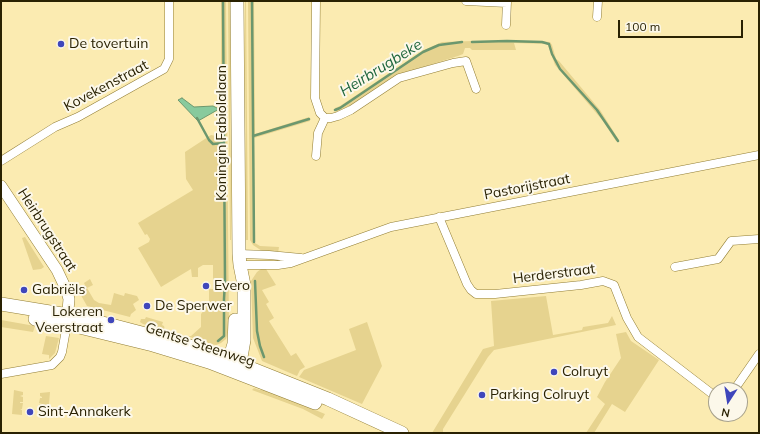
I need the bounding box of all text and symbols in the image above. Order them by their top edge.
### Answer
scale bar [620,12,745,38]
text: 100 m [625,19,660,34]
place label: De tovertuin [69,36,148,52]
water label: Heirbrugbeke [337,36,425,100]
marker: De tovertuin [56,39,66,49]
street label: Kovekenstraat [61,57,151,115]
street label: Koningin Fabiolalaan [214,65,230,201]
street label: Pastorijstraat [483,170,571,204]
street label: Heirbrugstraat [14,185,80,275]
street label: Herderstraat [512,261,596,287]
place label: Evero [214,278,250,294]
marker: Evero [201,281,211,291]
place label: Gabriëls [32,282,85,298]
marker: Gabriëls [19,285,29,295]
place label: De Sperwer [155,298,232,314]
marker: De Sperwer [142,301,152,311]
place label: Lokeren Veerstraat [35,304,103,336]
marker: Lokeren Veerstraat [106,315,116,325]
street label: Gentse Steenweg [143,319,257,371]
place label: Colruyt [562,364,608,380]
marker: Colruyt [549,367,559,377]
north arrow [708,382,748,422]
place label: Parking Colruyt [490,387,589,403]
marker: Parking Colruyt [477,390,487,400]
place label: Sint-Annakerk [38,404,131,420]
text: N [720,405,731,420]
marker: Sint-Annakerk [25,407,35,417]

